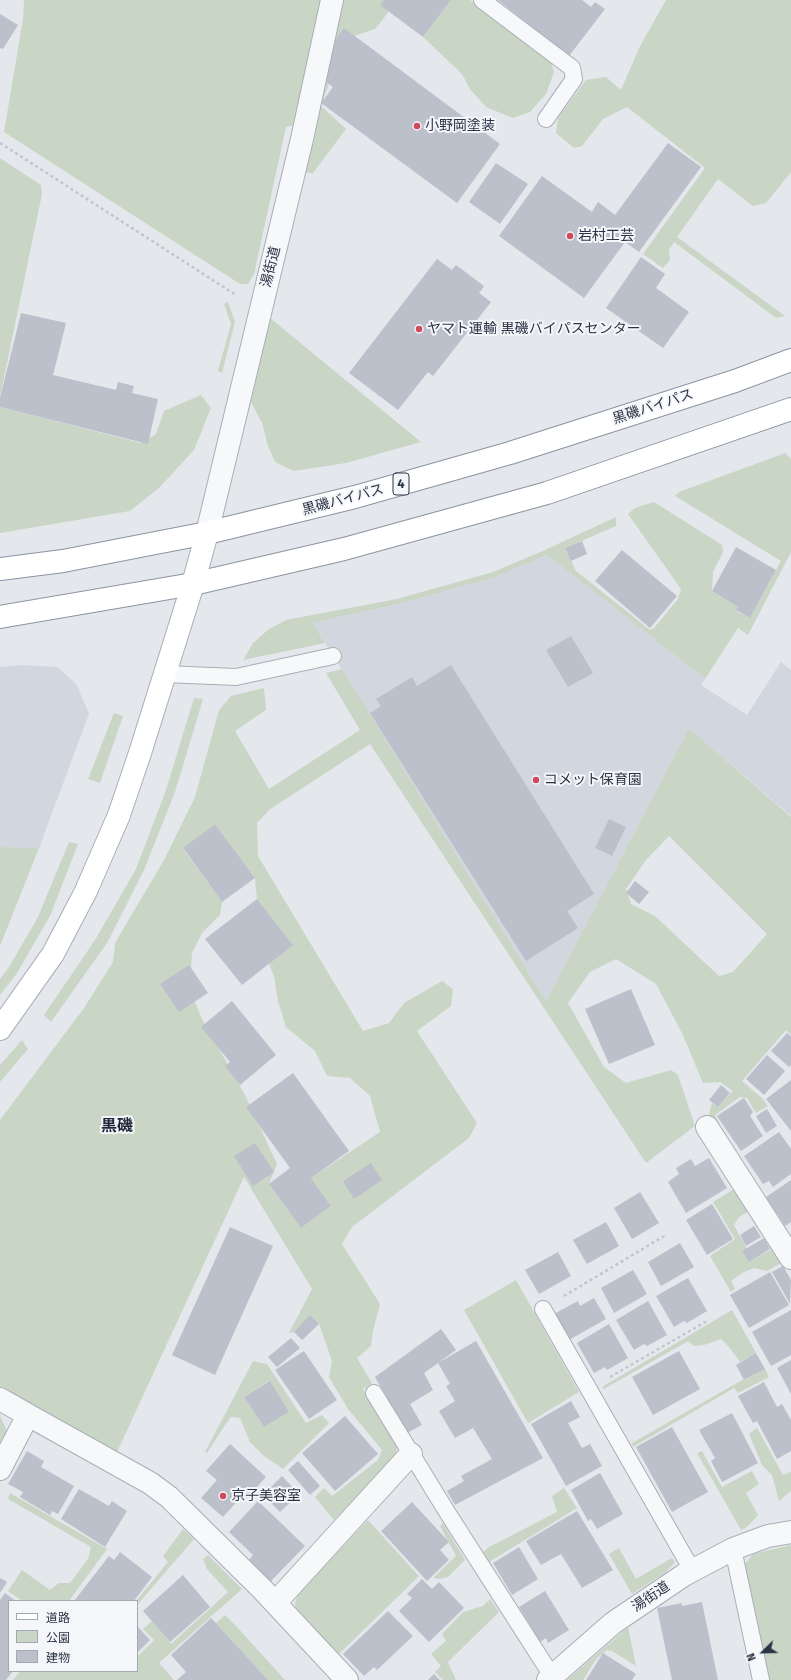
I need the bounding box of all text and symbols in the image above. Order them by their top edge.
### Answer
place label: 小野岡塗装 [425,118,495,134]
marker: 小野岡塗装 [412,121,422,131]
place label: 岩村工芸 [578,228,634,244]
marker: 岩村工芸 [565,231,575,241]
street label: 湯街道 [258,245,284,289]
place label: ヤマト運輸 黒磯バイパスセンター [427,321,641,337]
marker: ヤマト運輸 黒磯バイパスセンター [414,324,424,334]
street label: 黒磯バイパス [610,386,696,428]
road number: 4 [393,473,409,495]
street label: 黒磯バイパス [300,481,386,519]
place label: コメット保育園 [544,772,642,788]
marker: コメット保育園 [531,775,541,785]
district label: 黒磯 [101,1117,133,1137]
place label: 京子美容室 [231,1488,301,1504]
marker: 京子美容室 [218,1491,228,1501]
street label: 湯街道 [629,1578,673,1616]
legend [8,1600,138,1672]
text: 道路 [46,1611,70,1625]
text: 公園 [46,1631,70,1645]
north arrow [743,1632,783,1672]
text: 建物 [46,1651,70,1665]
text: N [744,1651,759,1663]

